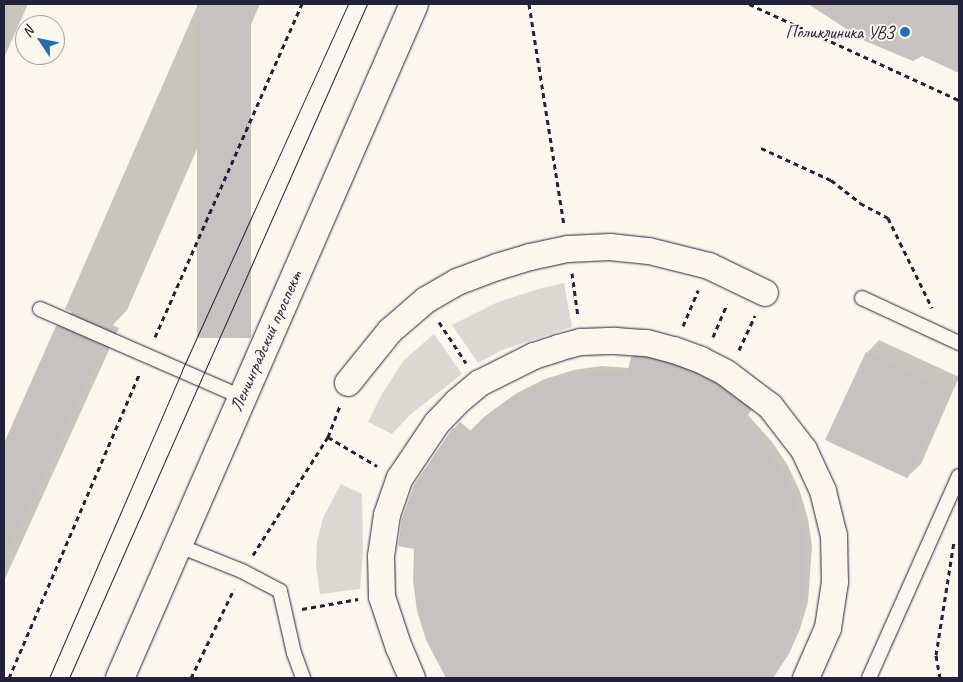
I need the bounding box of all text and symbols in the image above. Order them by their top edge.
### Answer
north arrow [15,15,65,65]
place label: Поликлиника УВЗ [785,21,894,43]
text: N [19,24,37,40]
marker: Поликлиника УВЗ [898,25,912,39]
street label: Ленинградский проспект [225,267,307,415]

